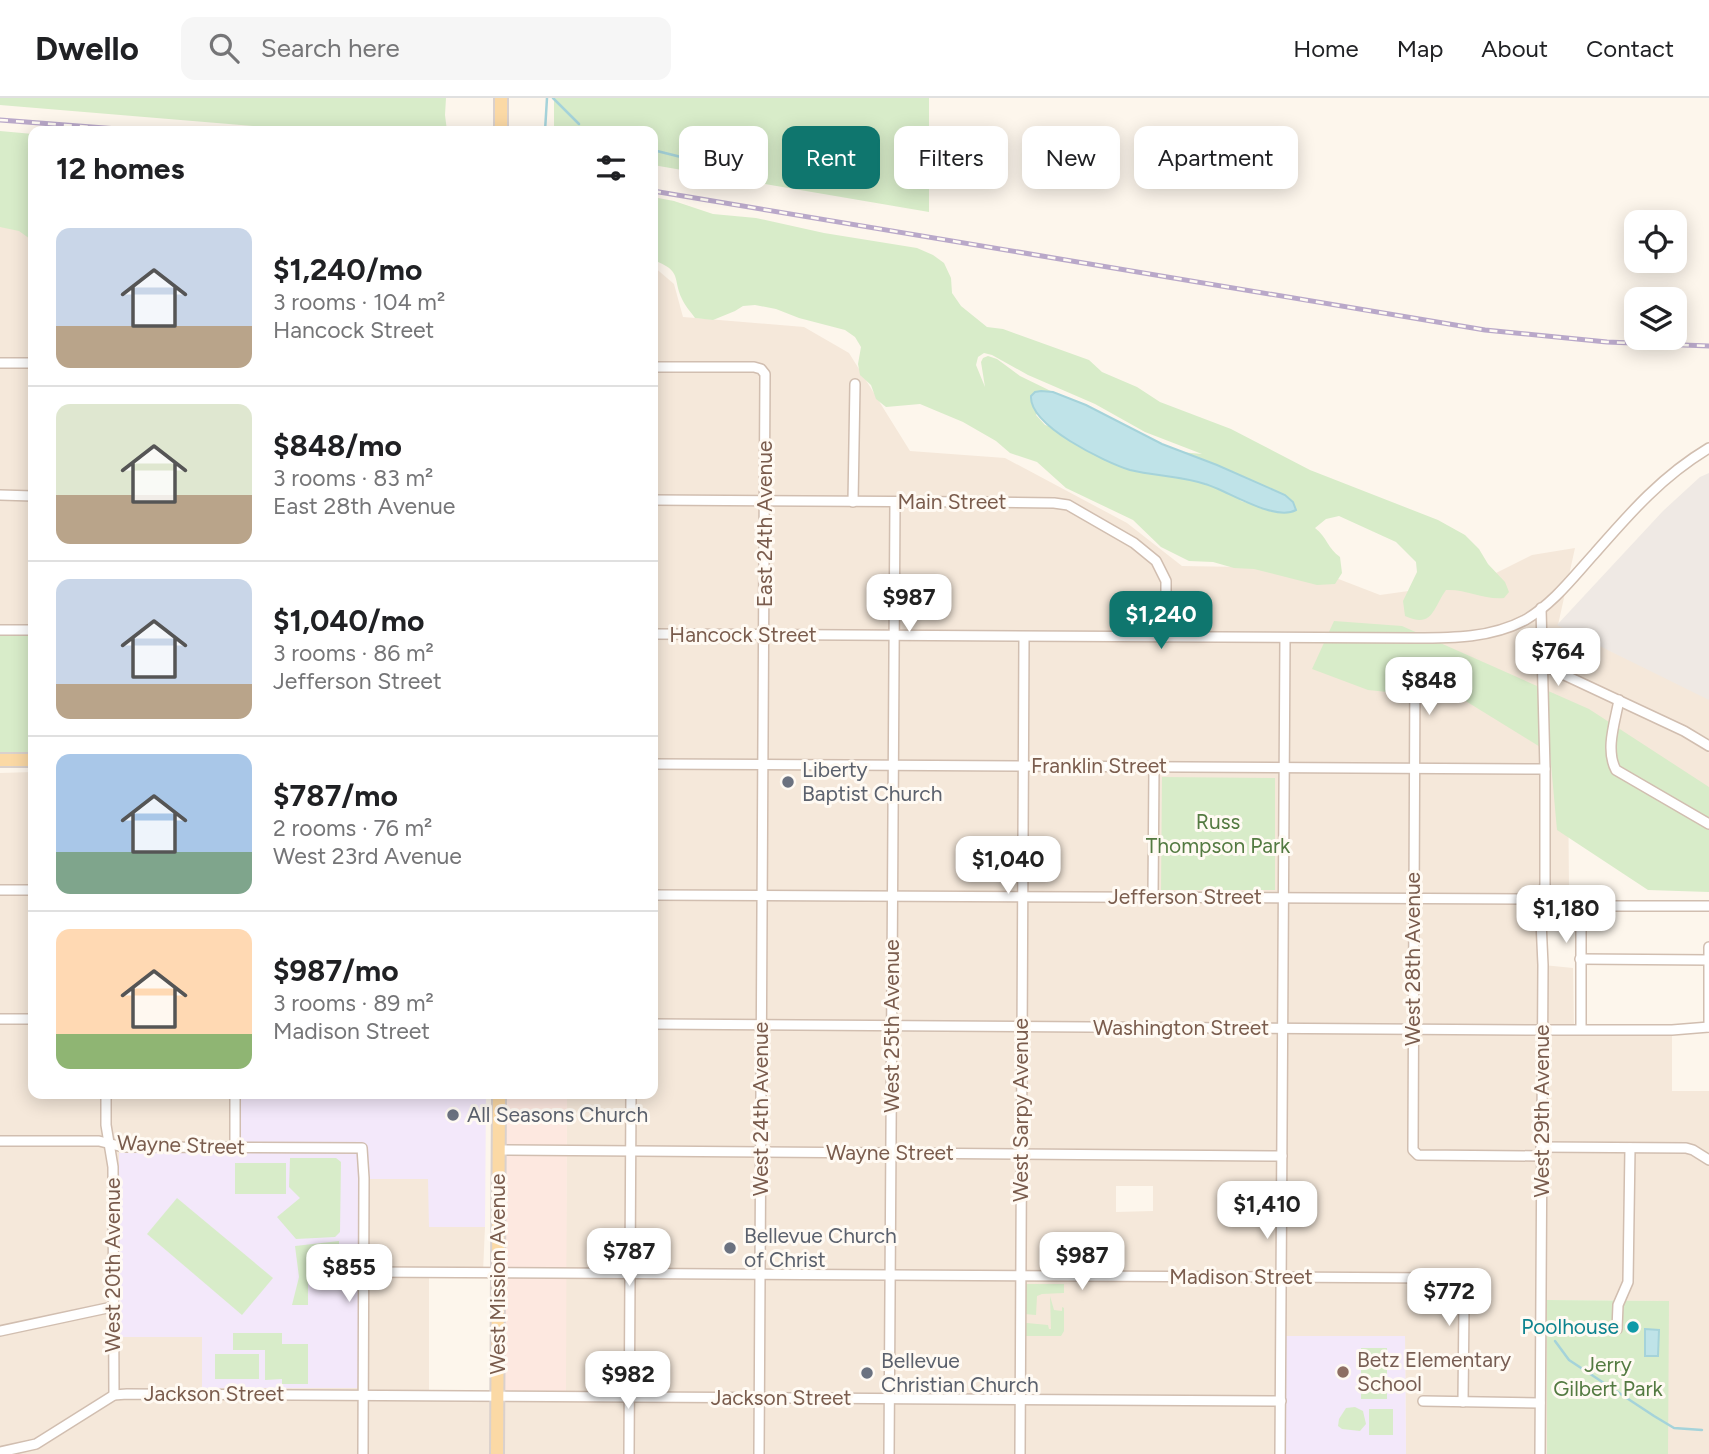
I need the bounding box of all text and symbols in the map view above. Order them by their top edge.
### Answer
search box [181,17,671,80]
text: Dwello [35,29,139,68]
icon: search [205,29,243,67]
text: Search here [261,32,400,64]
text: Home [1293,34,1359,63]
text: Map [1397,34,1443,63]
text: About [1481,34,1548,63]
text: Contact [1586,34,1674,63]
chip: Buy [679,126,768,189]
chip: Rent [782,126,880,189]
chip: Filters [894,126,1008,189]
chip: New [1022,126,1120,189]
chip: Apartment [1134,126,1298,189]
icon: filters [592,149,630,187]
text: 12 homes [56,150,184,187]
map controls [1624,210,1687,350]
button: locate [1624,210,1687,273]
text: $1,240/mo [273,251,422,288]
icon: home [112,256,196,340]
button: layers [1624,287,1687,350]
text: 3 rooms · 104 m² [273,288,445,316]
text: Hancock Street [273,316,434,344]
text: $848/mo [273,427,402,464]
icon: home [112,432,196,516]
street label: East 24th Avenue [752,441,777,607]
text: 3 rooms · 83 m² [273,464,433,492]
street label: Main Street [897,489,1007,514]
text: East 28th Avenue [273,492,455,520]
pin: $987 [868,574,950,634]
text: $987 [883,583,935,611]
pin: $1,240 [1104,592,1218,651]
text: $1,240 [1125,600,1197,628]
text: $1,040/mo [273,602,424,639]
icon: home [112,607,196,691]
street label: Hancock Street [669,622,817,647]
pin: $764 [1517,628,1599,688]
text: $764 [1531,637,1585,665]
text: 3 rooms · 86 m² [273,639,434,667]
pin: $848 [1388,658,1470,717]
text: $848 [1401,666,1457,694]
text: Jefferson Street [273,667,442,695]
street label: Franklin Street [1031,753,1167,778]
place label: Liberty Baptist Church [802,757,942,806]
marker: Liberty Baptist Church [780,774,796,790]
text: $787/mo [273,777,398,814]
icon: home [112,782,196,866]
park label: Russ Thompson Park [1146,809,1291,858]
text: 2 rooms · 76 m² [273,814,432,842]
pin: $1,040 [951,836,1065,896]
text: West 23rd Avenue [273,842,462,870]
text: $1,040 [972,845,1044,873]
street label: West 28th Avenue [1400,872,1425,1046]
street label: Jefferson Street [1108,884,1262,909]
pin: $1,180 [1509,886,1623,945]
text: $1,180 [1532,894,1600,922]
street label: West 25th Avenue [879,939,904,1113]
text: $987/mo [273,952,399,989]
icon: home [112,957,196,1041]
text: 3 rooms · 89 m² [273,989,434,1017]
street label: Washington Street [1093,1015,1269,1040]
text: Madison Street [273,1017,430,1045]
street label: West Sarpy Avenue [1008,1018,1033,1202]
street label: West 24th Avenue [748,1022,773,1196]
street label: West 29th Avenue [1529,1024,1554,1198]
place label: All Seasons Church [467,1102,648,1127]
marker: All Seasons Church [445,1107,461,1123]
street label: Wayne Street [117,1130,246,1159]
street label: Wayne Street [826,1140,954,1165]
street label: West Mission Avenue [485,1174,510,1374]
street label: West 20th Avenue [100,1178,125,1352]
pin: $1,410 [1210,1182,1324,1241]
text: $1,410 [1233,1190,1301,1218]
place label: Bellevue Church of Christ [744,1223,897,1272]
pin: $787 [588,1228,670,1288]
pin: $987 [1041,1232,1123,1292]
text: $787 [603,1237,655,1265]
marker: Bellevue Church of Christ [722,1240,738,1256]
text: $987 [1056,1241,1108,1269]
pin: $855 [308,1244,390,1304]
text: $855 [322,1253,376,1281]
street label: Madison Street [1169,1264,1313,1289]
pin: $772 [1408,1268,1490,1328]
text: $772 [1423,1277,1475,1305]
place label: Poolhouse [1521,1314,1619,1339]
marker: Poolhouse [1625,1319,1641,1335]
place label: Betz Elementary School [1357,1347,1511,1396]
place label: Bellevue Christian Church [881,1348,1039,1397]
pin: $982 [587,1352,669,1411]
park label: Jerry Gilbert Park [1553,1352,1664,1401]
text: $982 [601,1360,655,1388]
marker: Betz Elementary School [1335,1364,1351,1380]
marker: Bellevue Christian Church [859,1365,875,1381]
street label: Jackson Street [144,1381,284,1406]
street label: Jackson Street [711,1385,851,1410]

